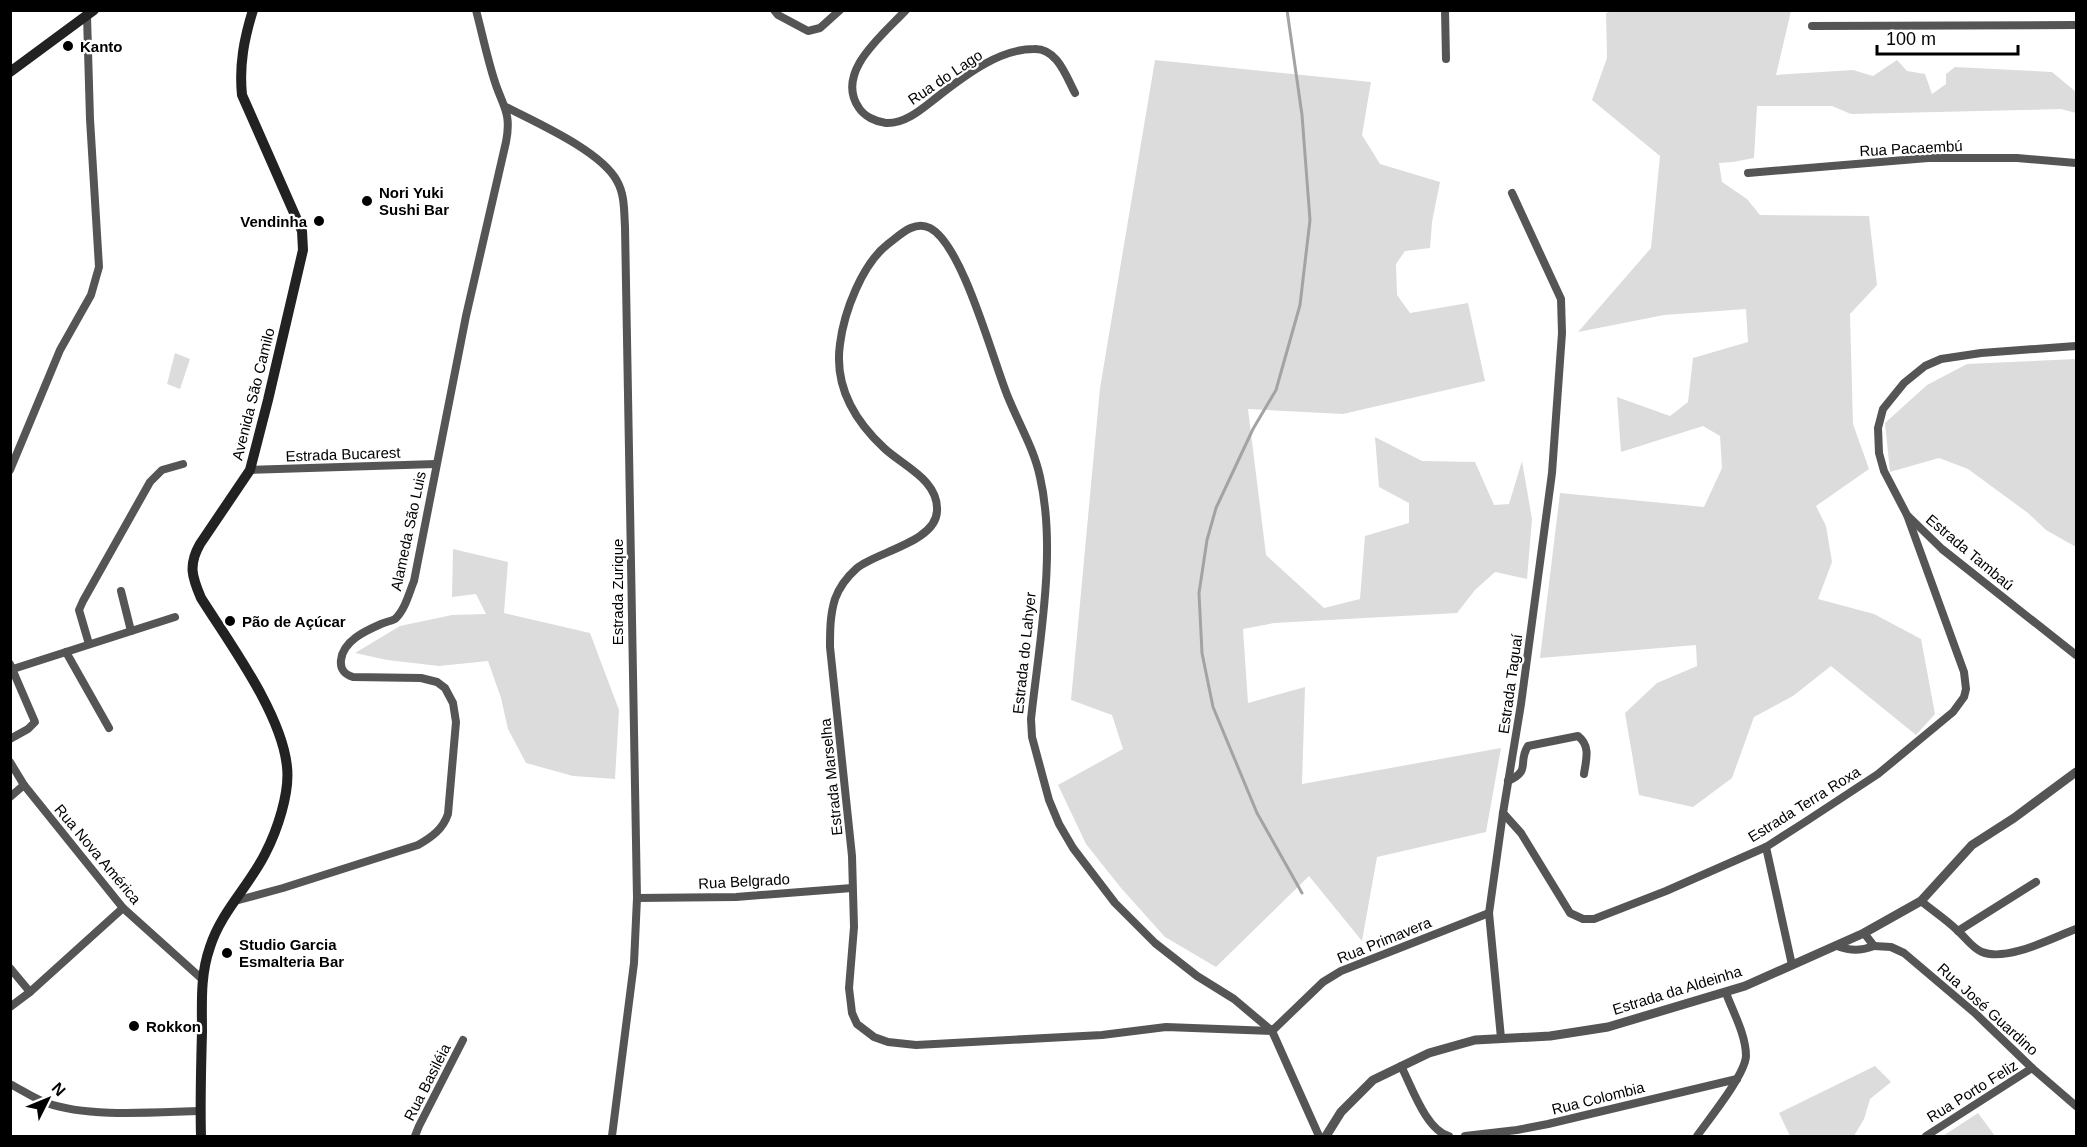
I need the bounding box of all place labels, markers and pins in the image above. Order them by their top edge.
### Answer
place label: Kanto [80,38,123,55]
marker: Kanto [61,39,75,53]
place label: Nori Yuki Sushi Bar [379,184,449,218]
marker: Nori Yuki Sushi Bar [360,194,374,208]
place label: Vendinha [240,213,308,230]
marker: Vendinha [312,214,326,228]
place label: Pão de Açúcar [242,613,346,630]
marker: Pão de Açúcar [223,614,237,628]
place label: Studio Garcia Esmalteria Bar [239,936,344,970]
marker: Studio Garcia Esmalteria Bar [220,946,234,960]
place label: Rokkon [146,1018,201,1035]
marker: Rokkon [127,1019,141,1033]

